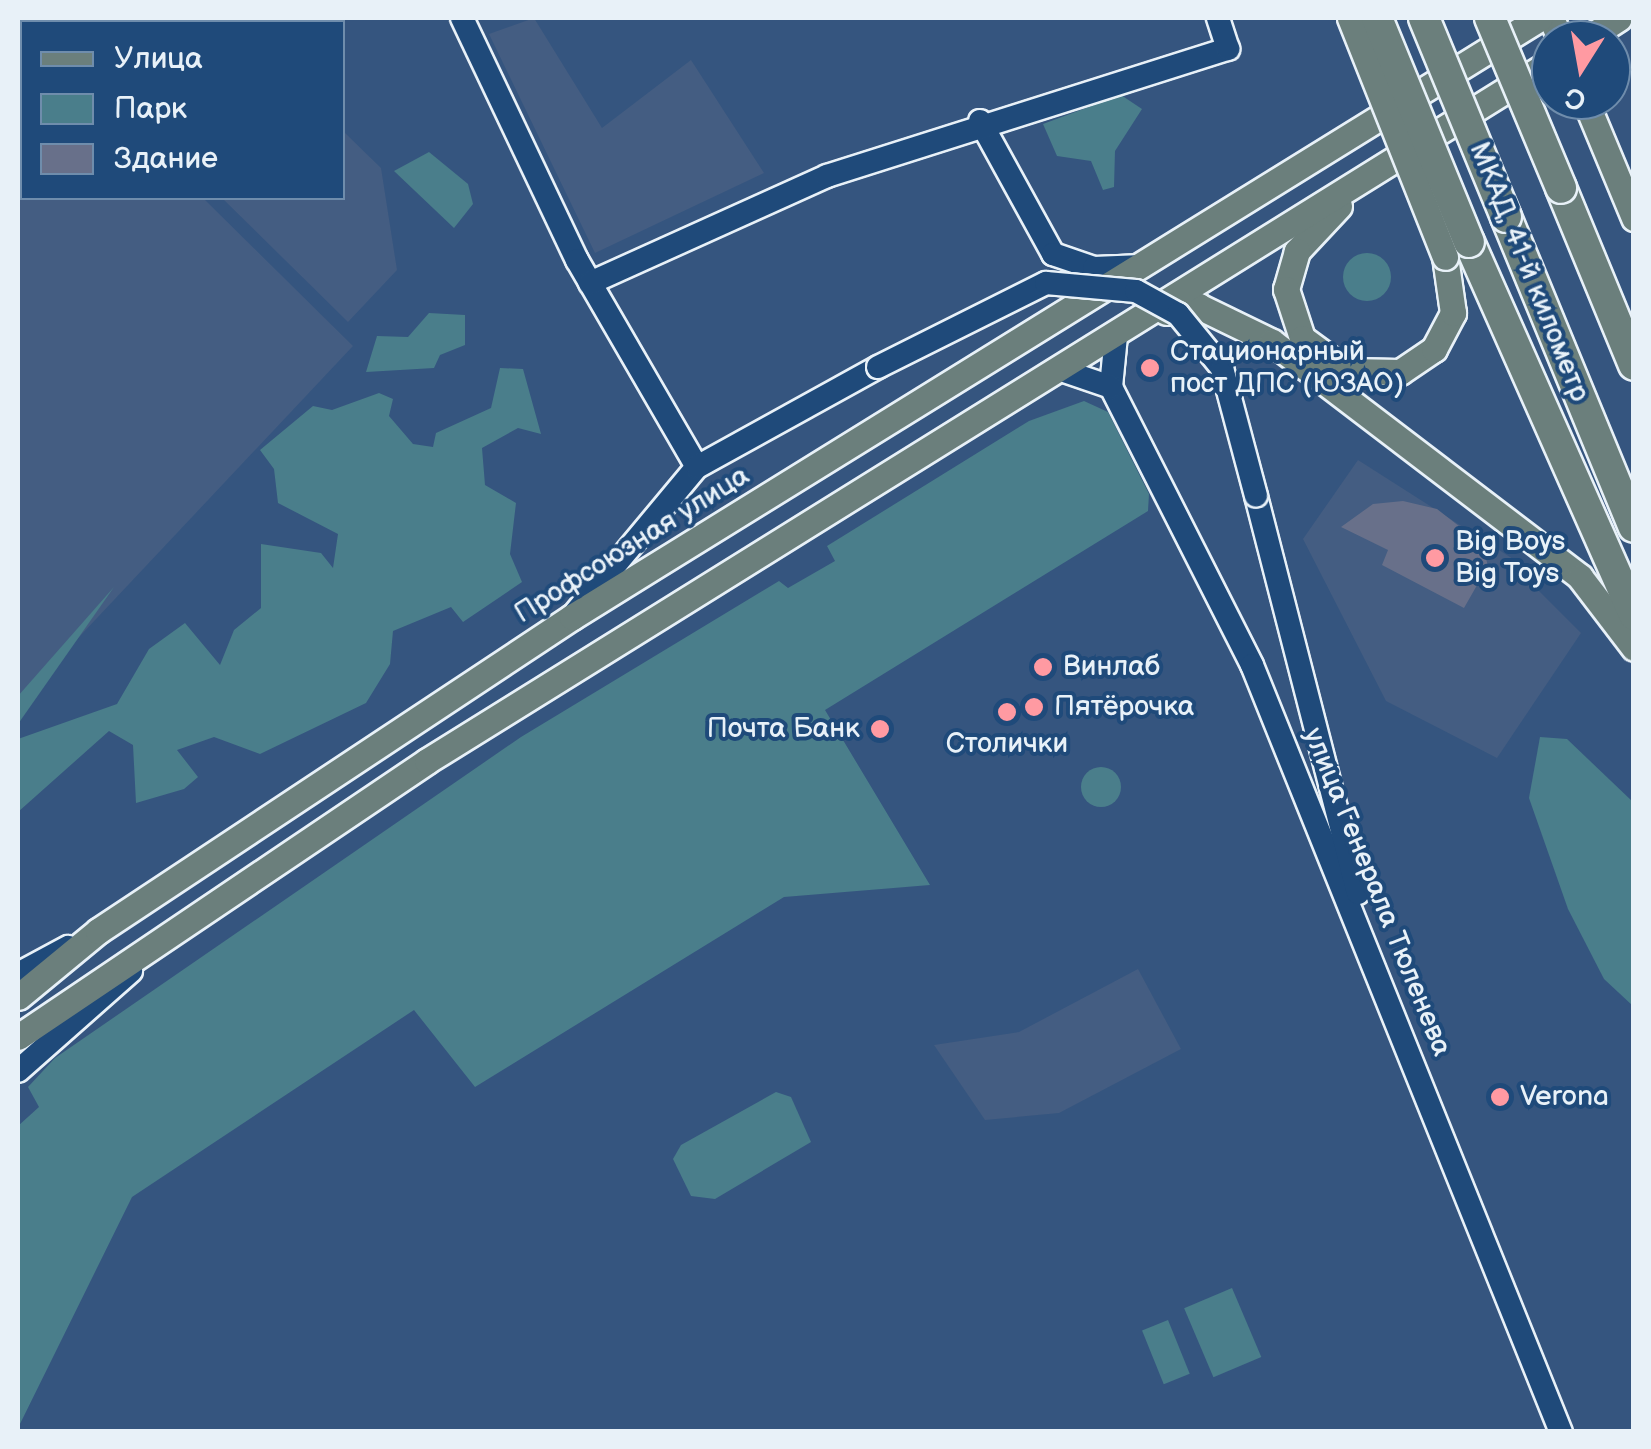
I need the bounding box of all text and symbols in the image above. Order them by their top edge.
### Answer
legend [20,20,345,200]
north arrow [1531,20,1631,120]
text: Улица [114,41,203,77]
text: С [1563,80,1588,116]
text: Парк [114,91,187,127]
street label: МКАД, 41-й километр [1462,138,1596,406]
text: Здание [114,141,218,177]
place label: Стационарный пост ДПС (ЮЗАО) [1170,335,1404,401]
marker: Стационарный пост ДПС (ЮЗАО) [1139,357,1161,379]
street label: Профсоюзная улица [509,459,755,631]
place label: Big Boys Big Toys [1455,525,1565,591]
marker: Big Boys Big Toys [1424,547,1446,569]
place label: Винлаб [1063,650,1160,684]
marker: Винлаб [1032,656,1054,678]
place label: Пятёрочка [1054,690,1194,724]
marker: Пятёрочка [1023,696,1045,718]
marker: Столички [996,701,1018,723]
place label: Почта Банк [707,712,860,746]
marker: Почта Банк [869,718,891,740]
street label: улица Генерала Тюленева [1296,723,1458,1061]
place label: Столички [946,727,1068,761]
place label: Verona [1520,1080,1609,1114]
marker: Verona [1489,1086,1511,1108]

